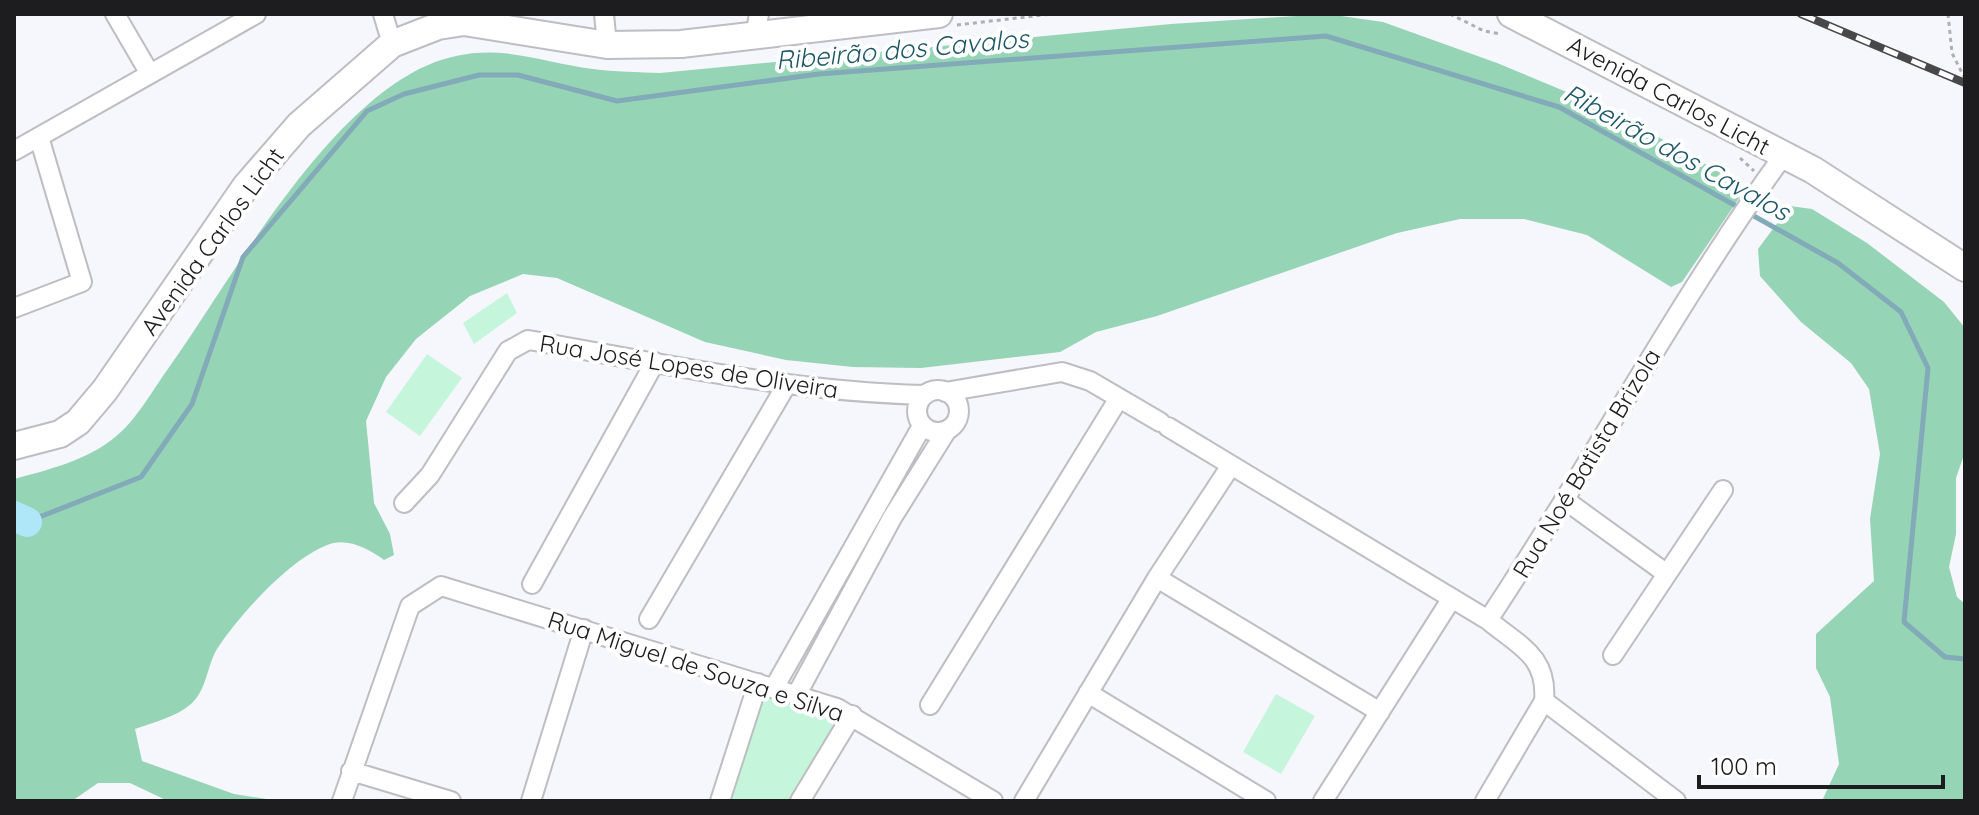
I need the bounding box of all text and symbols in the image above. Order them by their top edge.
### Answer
water label: Ribeirão dos Cavalos [774,21,1031,76]
street label: Avenida Carlos Licht [1563,29,1775,161]
water label: Ribeirão dos Cavalos [1558,76,1797,229]
street label: Avenida Carlos Licht [134,141,290,341]
street label: Rua José Lopes de Oliveira [538,328,840,404]
street label: Rua Noé Batista Brizola [1506,343,1666,583]
street label: Rua Miguel de Souza e Silva [544,604,848,728]
scale bar [1699,739,1943,789]
text: 100 m [1711,751,1777,781]

